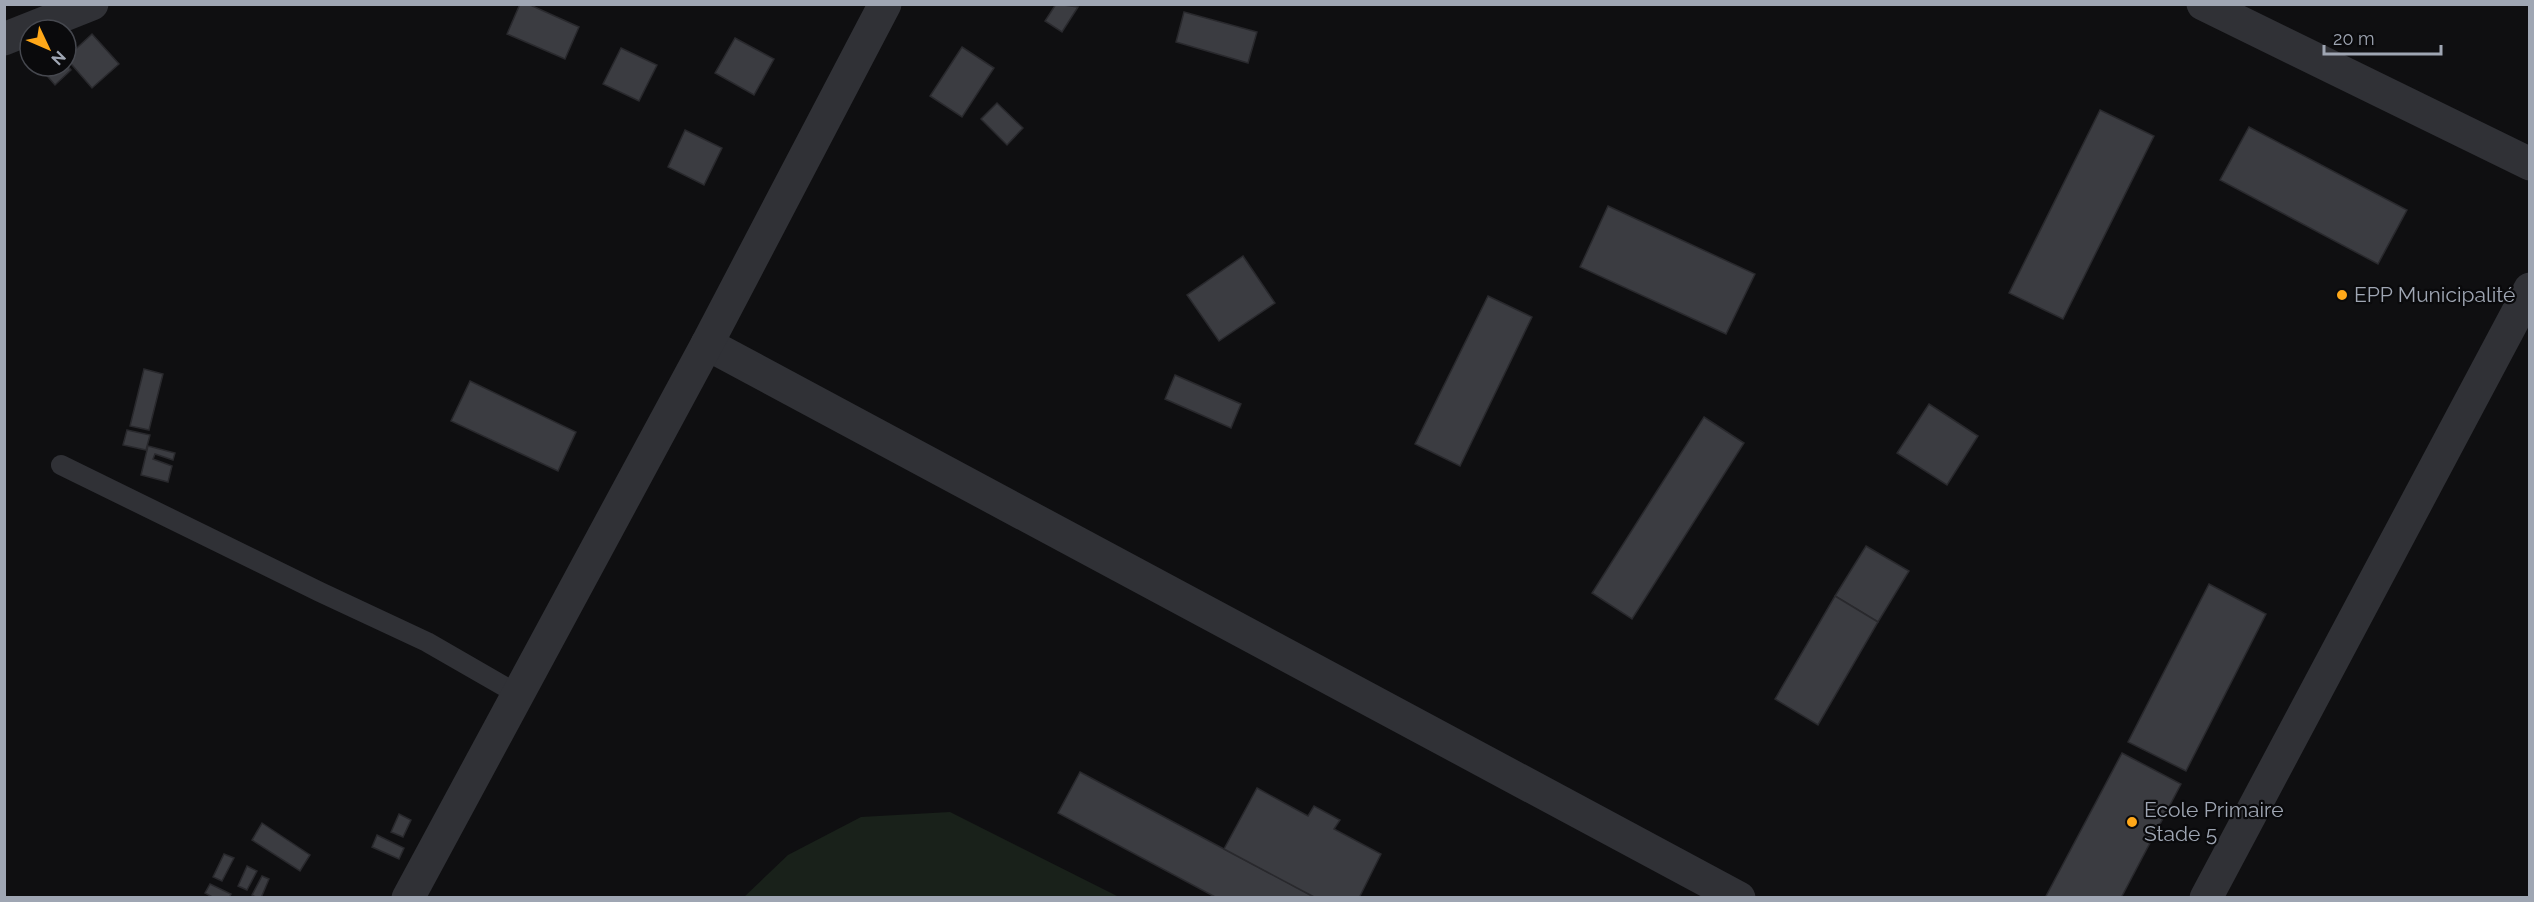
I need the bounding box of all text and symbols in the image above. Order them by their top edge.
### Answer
north arrow [18,18,78,78]
scale bar [2324,18,2441,56]
text: 20 m [2333,28,2375,49]
text: N [47,47,70,69]
place label: EPP Municipalité [2354,282,2515,307]
marker: EPP Municipalité [2335,288,2349,302]
place label: Ecole Primaire Stade 5 [2144,797,2283,846]
marker: Ecole Primaire Stade 5 [2125,815,2139,829]

